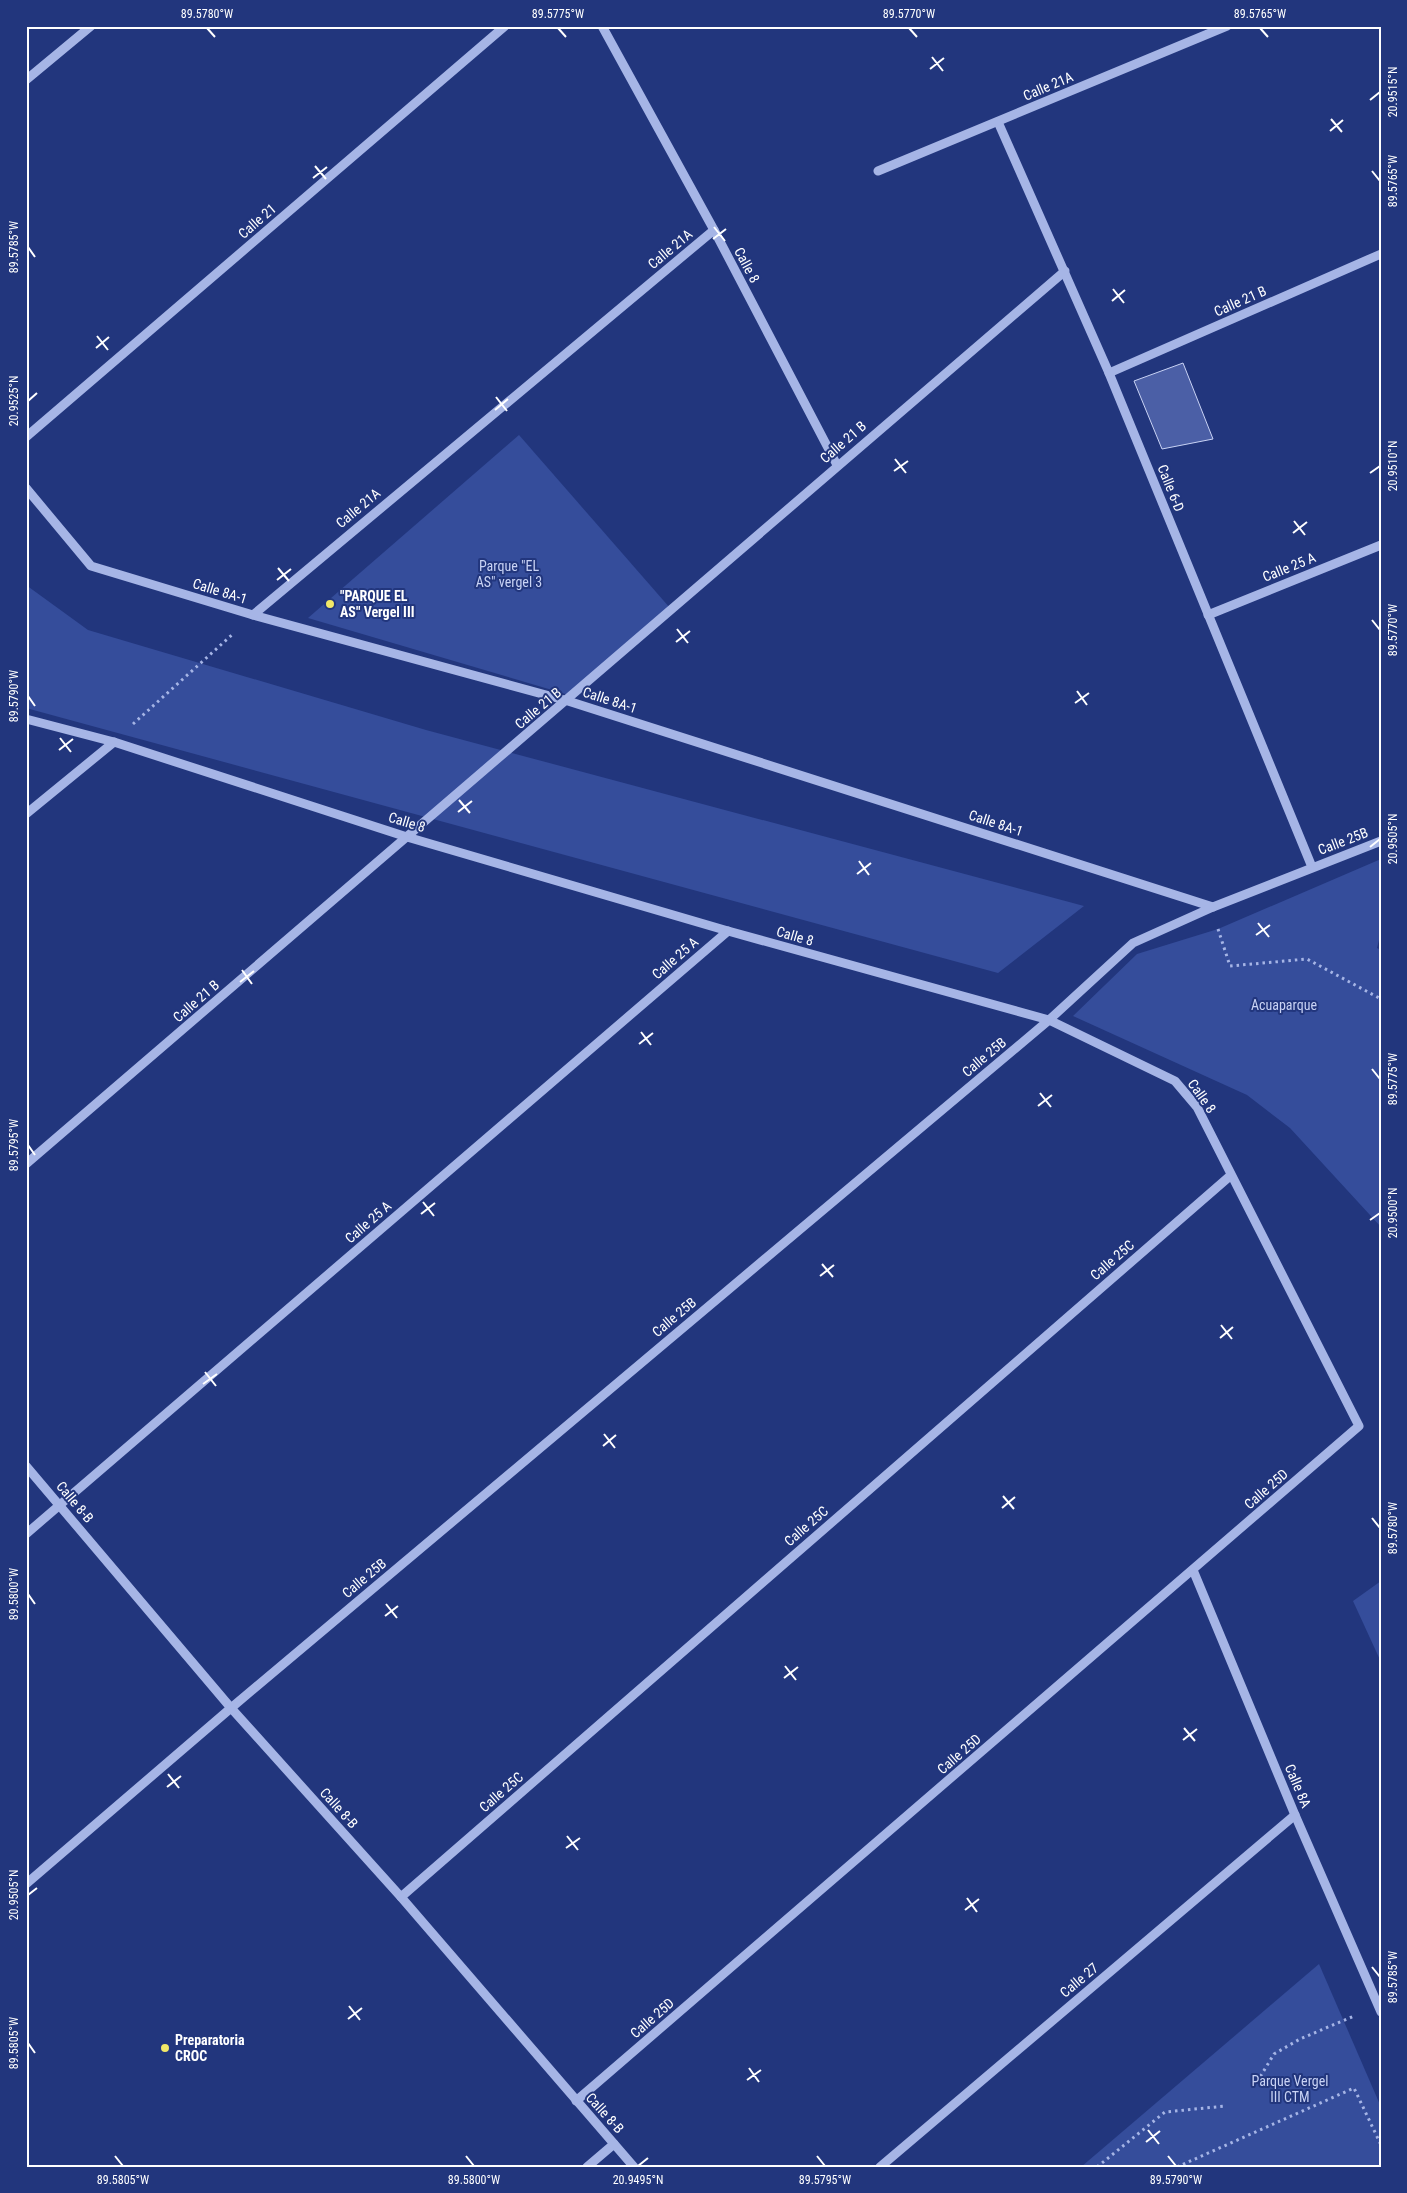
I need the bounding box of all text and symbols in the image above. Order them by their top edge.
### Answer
text: 89.5780°W [181,7,233,21]
text: 89.5775°W [532,7,584,21]
text: 89.5770°W [883,7,935,21]
text: 89.5765°W [1234,7,1286,21]
text: 20.9515°N [1386,67,1400,117]
street label: Calle 21A [1021,68,1075,104]
text: 89.5765°W [1386,155,1400,207]
street label: Calle 21 [235,200,279,242]
text: 89.5785°W [7,221,21,273]
street label: Calle 21A [645,226,695,272]
street label: Calle 8 [731,245,763,285]
street label: Calle 21 B [1211,282,1269,320]
text: 20.9525°N [7,376,21,426]
street label: Calle 21 B [817,418,869,466]
text: 20.9510°N [1386,441,1400,491]
street label: Calle 6-D [1154,462,1188,514]
street label: Calle 21A [333,485,383,531]
street label: Calle 25 A [1260,549,1318,585]
park label: Parque "EL AS" vergel 3 [476,558,542,590]
street label: Calle 8A-1 [191,575,249,607]
place label: "PARQUE EL AS" Vergel III [340,588,414,620]
marker: "PARQUE EL AS" Vergel III [324,598,336,610]
text: 89.5770°W [1386,604,1400,656]
text: 89.5790°W [7,670,21,722]
street label: Calle 21 B [512,684,564,732]
street label: Calle 8A-1 [581,684,639,716]
street label: Calle 8A-1 [967,807,1025,839]
street label: Calle 8 [387,809,427,835]
text: 20.9505°N [1386,814,1400,864]
street label: Calle 25B [1316,824,1370,858]
street label: Calle 8 [775,923,815,949]
street label: Calle 25 A [649,934,701,982]
street label: Calle 21 B [170,977,222,1025]
park label: Acuaparque [1251,997,1317,1013]
street label: Calle 25B [959,1034,1009,1080]
text: 89.5775°W [1386,1053,1400,1105]
street label: Calle 8 [1185,1076,1219,1116]
text: 89.5795°W [7,1119,21,1171]
text: 20.9500°N [1386,1188,1400,1238]
street label: Calle 25 A [342,1198,394,1246]
street label: Calle 25C [1087,1237,1137,1283]
street label: Calle 25B [649,1294,699,1340]
street label: Calle 25D [1241,1466,1291,1512]
street label: Calle 8-B [53,1478,97,1526]
text: 89.5780°W [1386,1502,1400,1554]
street label: Calle 25C [781,1503,831,1549]
street label: Calle 25B [339,1555,389,1601]
text: 89.5800°W [7,1568,21,1620]
street label: Calle 25D [934,1731,984,1777]
street label: Calle 8A [1282,1762,1314,1810]
street label: Calle 25C [476,1769,526,1815]
street label: Calle 8-B [317,1784,361,1832]
text: 20.9505°N [7,1870,21,1920]
text: 89.5785°W [1386,1951,1400,2003]
street label: Calle 27 [1057,1959,1101,2000]
street label: Calle 25D [627,1995,677,2041]
text: 89.5805°W [7,2017,21,2069]
place label: Preparatoria CROC [175,2032,245,2064]
marker: Preparatoria CROC [159,2042,171,2054]
park label: Parque Vergel III CTM [1252,2073,1329,2105]
street label: Calle 8-B [583,2089,627,2137]
text: 89.5805°W [97,2173,149,2187]
text: 89.5800°W [448,2173,500,2187]
text: 20.9495°N [613,2173,663,2187]
text: 89.5795°W [799,2173,851,2187]
text: 89.5790°W [1150,2173,1202,2187]

